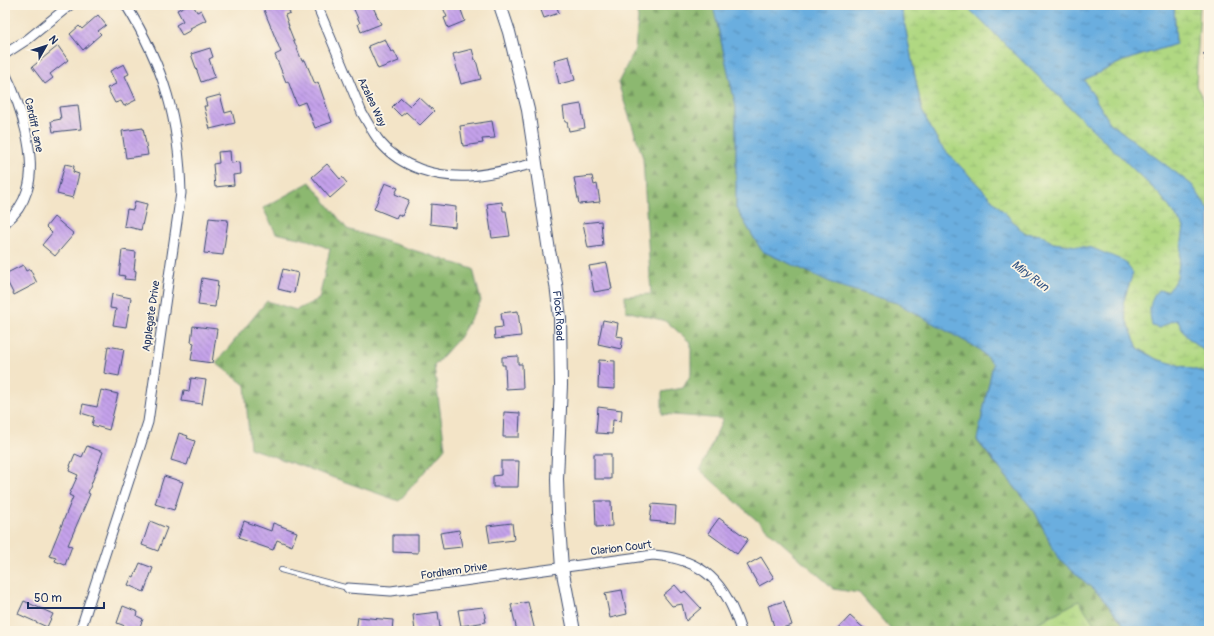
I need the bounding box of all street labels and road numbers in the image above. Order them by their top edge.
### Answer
street label: Azalea Way [355,75,389,129]
street label: Cardiff Lane [22,97,46,154]
street label: Applegate Drive [140,279,162,352]
street label: Flock Road [550,290,567,341]
street label: Clarion Court [590,538,653,558]
street label: Fordham Drive [420,560,489,582]

